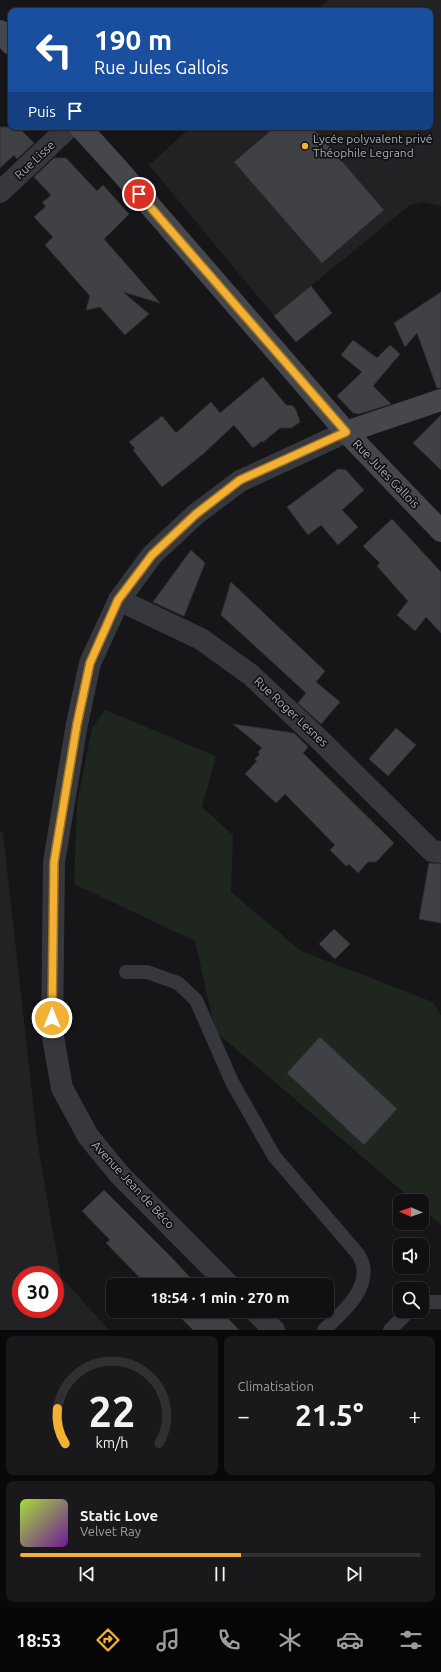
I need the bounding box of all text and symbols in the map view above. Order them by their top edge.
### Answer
icon: left [28,24,80,76]
text: 190 m [94,24,172,55]
text: Rue Jules Gallois [94,57,229,77]
icon: arrive [64,100,86,122]
text: Puis [28,103,56,120]
place label: Lycée polyvalent privé Théophile Legrand [313,132,432,159]
street label: Rue Lisse [12,138,57,181]
marker: Lycée polyvalent privé Théophile Legrand [300,141,310,151]
pin [122,177,156,211]
icon: arrive [128,183,150,205]
street label: Rue Jules Gallois [351,437,422,510]
street label: Rue Roger Lesnes [252,674,331,749]
position arrow [31,997,73,1039]
street label: Avenue Jean de Béco [90,1138,177,1231]
north arrow [393,1194,429,1230]
map controls [393,1194,429,1318]
button: sound [393,1238,429,1274]
speed limit sign: 30 [12,1266,64,1318]
button: search [393,1282,429,1318]
text: 18:54 · 1 min · 270 m [151,1289,289,1306]
text: Climatisation [238,1379,314,1393]
text: 22 [88,1387,135,1434]
text: 21.5° [295,1398,364,1432]
text: − [238,1403,250,1428]
text: + [409,1403,421,1428]
text: km/h [95,1434,128,1450]
text: Static Love [80,1507,158,1524]
text: Velvet Ray [80,1524,141,1538]
icon: previous [76,1563,98,1585]
icon: pause [209,1563,231,1585]
icon: next [343,1563,365,1585]
icon: directions [94,1626,122,1654]
icon: music [154,1626,182,1654]
icon: phone [215,1626,243,1654]
icon: climate [276,1626,304,1654]
icon: car [336,1626,364,1654]
icon: filters [397,1626,425,1654]
text: 18:53 [16,1630,61,1650]

